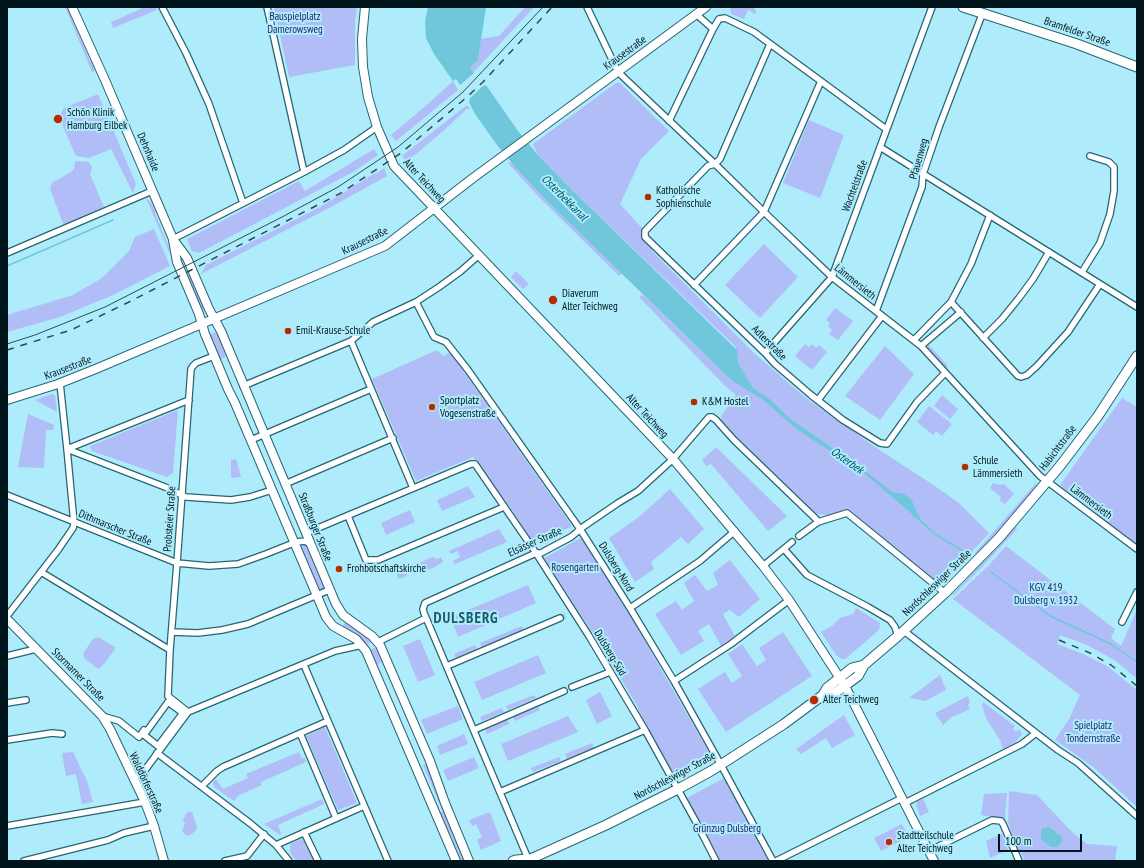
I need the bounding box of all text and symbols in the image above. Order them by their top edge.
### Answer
park label: Bauspielplatz Damerowsweg [267,10,323,36]
street label: Bramfelder Straße [1042,14,1112,50]
street label: Krausestraße [601,33,649,73]
place label: Schön Klinik Hamburg Eilbek [67,106,127,132]
marker: Schön Klinik Hamburg Eilbek [52,113,64,125]
street label: Dehnhaide [134,131,162,173]
street label: Pfauenweg [907,137,931,181]
street label: Alter Teichweg [400,156,448,206]
street label: Wachtelstraße [840,158,870,214]
water label: Osterbekkanal [538,172,590,224]
place label: Katholische Sophienschule [656,184,711,210]
marker: Katholische Sophienschule [643,192,653,202]
street label: Krausestraße [340,224,390,258]
street label: Lämmersieth [832,261,878,303]
place label: Diaverum Alter Teichweg [562,287,618,313]
marker: Diaverum Alter Teichweg [547,294,559,306]
street label: Adlerstraße [749,323,789,363]
place label: Emil-Krause-Schule [296,324,370,338]
marker: Emil-Krause-Schule [283,326,293,336]
street label: Krausestraße [42,353,94,383]
street label: Alter Teichweg [623,391,671,441]
place label: Sportplatz Vogesenstraße [440,394,496,420]
place label: K&M Hostel [702,395,748,409]
marker: K&M Hostel [689,397,699,407]
marker: Sportplatz Vogesenstraße [427,402,437,412]
street label: Habichtstraße [1037,423,1079,473]
water label: Osterbek [828,445,866,477]
place label: Schule Lämmersieth [973,454,1022,480]
marker: Schule Lämmersieth [960,462,970,472]
street label: Lämmersieth [1067,482,1115,522]
street label: Probsteier Straße [161,486,179,552]
street label: Straßburger Straße [295,491,335,563]
street label: Dithmarscher Straße [76,507,154,549]
street label: Elsässer Straße [506,524,564,560]
street label: Dulsberg-Nord [596,540,636,594]
street label: Nordschleswiger Straße [900,547,974,619]
park label: Rosengarten [551,561,599,575]
place label: Frohbotschaftskirche [347,562,426,576]
marker: Frohbotschaftskirche [334,564,344,574]
park label: KGV 419 Dulsberg v. 1932 [1014,581,1078,607]
district label: DULSBERG [433,610,499,628]
street label: Dulsberg-Süd [591,628,629,678]
street label: Stormarner Straße [49,646,107,704]
place label: Alter Teichweg [823,693,879,707]
marker: Alter Teichweg [808,694,820,706]
park label: Spielplatz Tondernstraße [1066,719,1120,745]
street label: Nordschleswiger Straße [632,749,718,803]
street label: Walddörferstraße [126,750,166,816]
park label: Grünzug Dulsberg [693,822,761,836]
scale bar [1000,826,1084,852]
place label: Stadtteilschule Alter Teichweg [897,829,954,855]
text: 100 m [1005,833,1032,848]
marker: Stadtteilschule Alter Teichweg [884,837,894,847]

